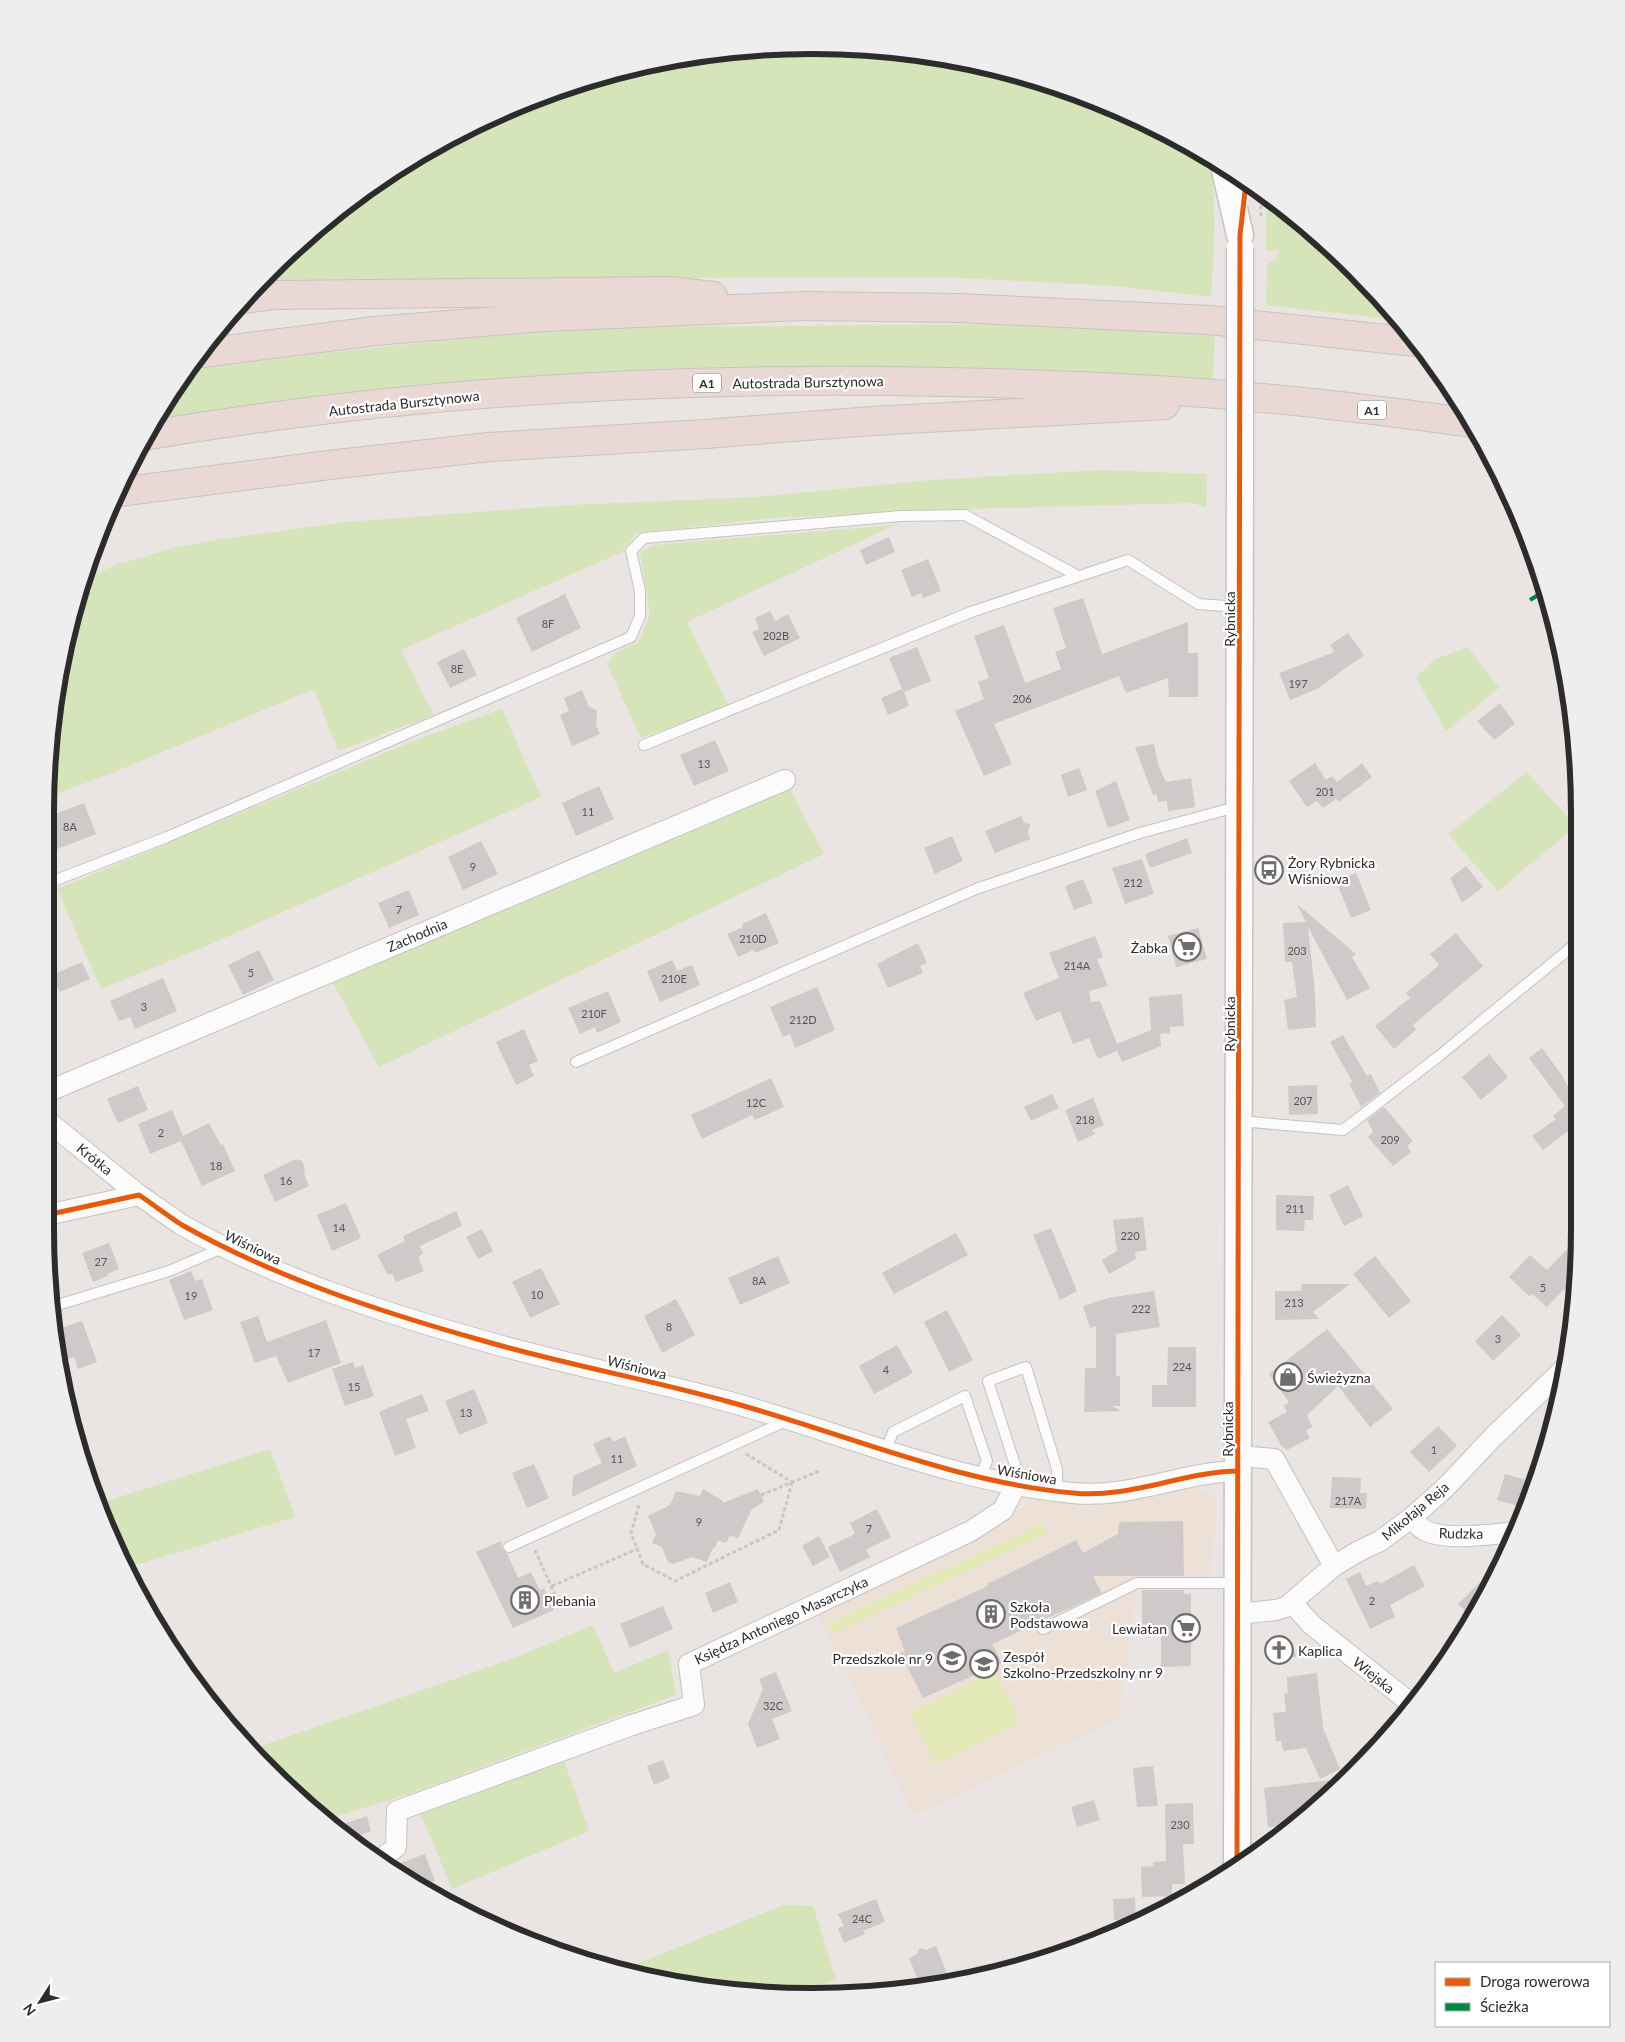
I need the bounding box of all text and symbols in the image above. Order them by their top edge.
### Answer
street label: Autostrada Bursztynowa [732,372,884,392]
road number: A1 [693,373,721,392]
street label: Autostrada Bursztynowa [328,387,480,419]
road number: A1 [1358,400,1386,420]
street label: Rybnicka [1221,591,1238,647]
house number: 8F [542,617,554,630]
house number: 202B [763,629,789,642]
house number: 8E [451,662,463,675]
house number: 197 [1288,677,1308,690]
house number: 206 [1012,692,1032,705]
house number: 13 [698,757,710,770]
house number: 201 [1315,785,1335,798]
house number: 11 [582,805,594,818]
house number: 8A [63,820,77,833]
place label: Żory Rybnicka Wiśniowa [1288,854,1375,887]
bus stop icon: Żory Rybnicka Wiśniowa [1254,855,1284,885]
house number: 9 [470,860,476,873]
house number: 212 [1123,876,1143,889]
house number: 7 [396,903,402,916]
street label: Zachodnia [384,915,450,955]
house number: 210D [739,932,767,945]
supermarket icon: Żabka [1172,932,1202,962]
place label: Żabka [1131,939,1168,956]
house number: 203 [1287,944,1307,957]
house number: 214A [1064,959,1091,972]
house number: 5 [248,966,254,979]
house number: 210E [661,972,687,985]
street label: Rybnicka [1221,996,1238,1052]
house number: 3 [141,1000,147,1013]
house number: 210F [581,1007,607,1020]
house number: 212D [789,1013,817,1026]
house number: 207 [1293,1094,1313,1107]
house number: 12C [746,1096,767,1109]
house number: 218 [1075,1113,1095,1126]
house number: 2 [158,1126,164,1139]
house number: 209 [1380,1133,1400,1146]
street label: Krótka [74,1139,116,1179]
house number: 18 [210,1159,222,1172]
house number: 16 [280,1174,292,1187]
house number: 211 [1285,1202,1305,1215]
house number: 14 [333,1221,346,1234]
street label: Wiśniowa [222,1226,284,1268]
house number: 220 [1120,1229,1140,1242]
house number: 27 [95,1255,107,1268]
house number: 8A [752,1274,766,1287]
house number: 5 [1540,1281,1546,1294]
house number: 10 [531,1288,544,1301]
house number: 19 [185,1289,197,1302]
house number: 213 [1284,1296,1304,1309]
house number: 222 [1131,1302,1151,1315]
house number: 8 [666,1320,672,1333]
house number: 3 [1495,1332,1501,1345]
house number: 17 [308,1346,320,1359]
street label: Wiśniowa [605,1351,669,1383]
house number: 224 [1172,1360,1192,1373]
shop icon: Świeżyzna [1273,1362,1303,1392]
house number: 4 [883,1363,890,1376]
place label: Świeżyzna [1307,1369,1371,1386]
house number: 15 [348,1380,360,1393]
street label: Rybnicka [1219,1401,1236,1457]
house number: 13 [460,1406,472,1419]
house number: 1 [1431,1443,1437,1456]
house number: 11 [611,1452,623,1465]
street label: Wiśniowa [996,1460,1058,1488]
street label: Mikołaja Reja [1378,1478,1452,1544]
house number: 217A [1335,1494,1362,1507]
house number: 9 [696,1515,702,1528]
house number: 7 [866,1522,872,1535]
street label: Rudzka [1439,1524,1483,1542]
street label: Księdza Antoniego Masarczyka [692,1572,870,1668]
building icon: Plebania [510,1585,540,1615]
place label: Plebania [544,1592,596,1609]
house number: 2 [1369,1594,1375,1607]
place label: Szkoła Podstawowa [1010,1598,1088,1631]
building icon: Szkoła Podstawowa [976,1599,1006,1629]
supermarket icon: Lewiatan [1171,1613,1201,1643]
place label: Lewiatan [1112,1620,1167,1637]
church icon: Kaplica [1264,1635,1294,1665]
place label: Kaplica [1298,1642,1342,1659]
school or university icon: Przedszkole nr 9 [937,1643,967,1673]
place label: Zespół Szkolno-Przedszkolny nr 9 [1003,1648,1163,1681]
school or university icon: Zespół Szkolno-Przedszkolny nr 9 [969,1649,999,1679]
place label: Przedszkole nr 9 [833,1650,933,1667]
street label: Wiejska [1350,1653,1398,1697]
house number: 32C [763,1699,784,1712]
house number: 230 [1170,1818,1190,1831]
house number: 24C [852,1912,873,1925]
legend [1435,1962,1610,2027]
text: Droga rowerowa [1480,1972,1590,1990]
north arrow [15,1977,65,2027]
text: Ścieżka [1480,1997,1529,2015]
text: N [19,2001,39,2019]

